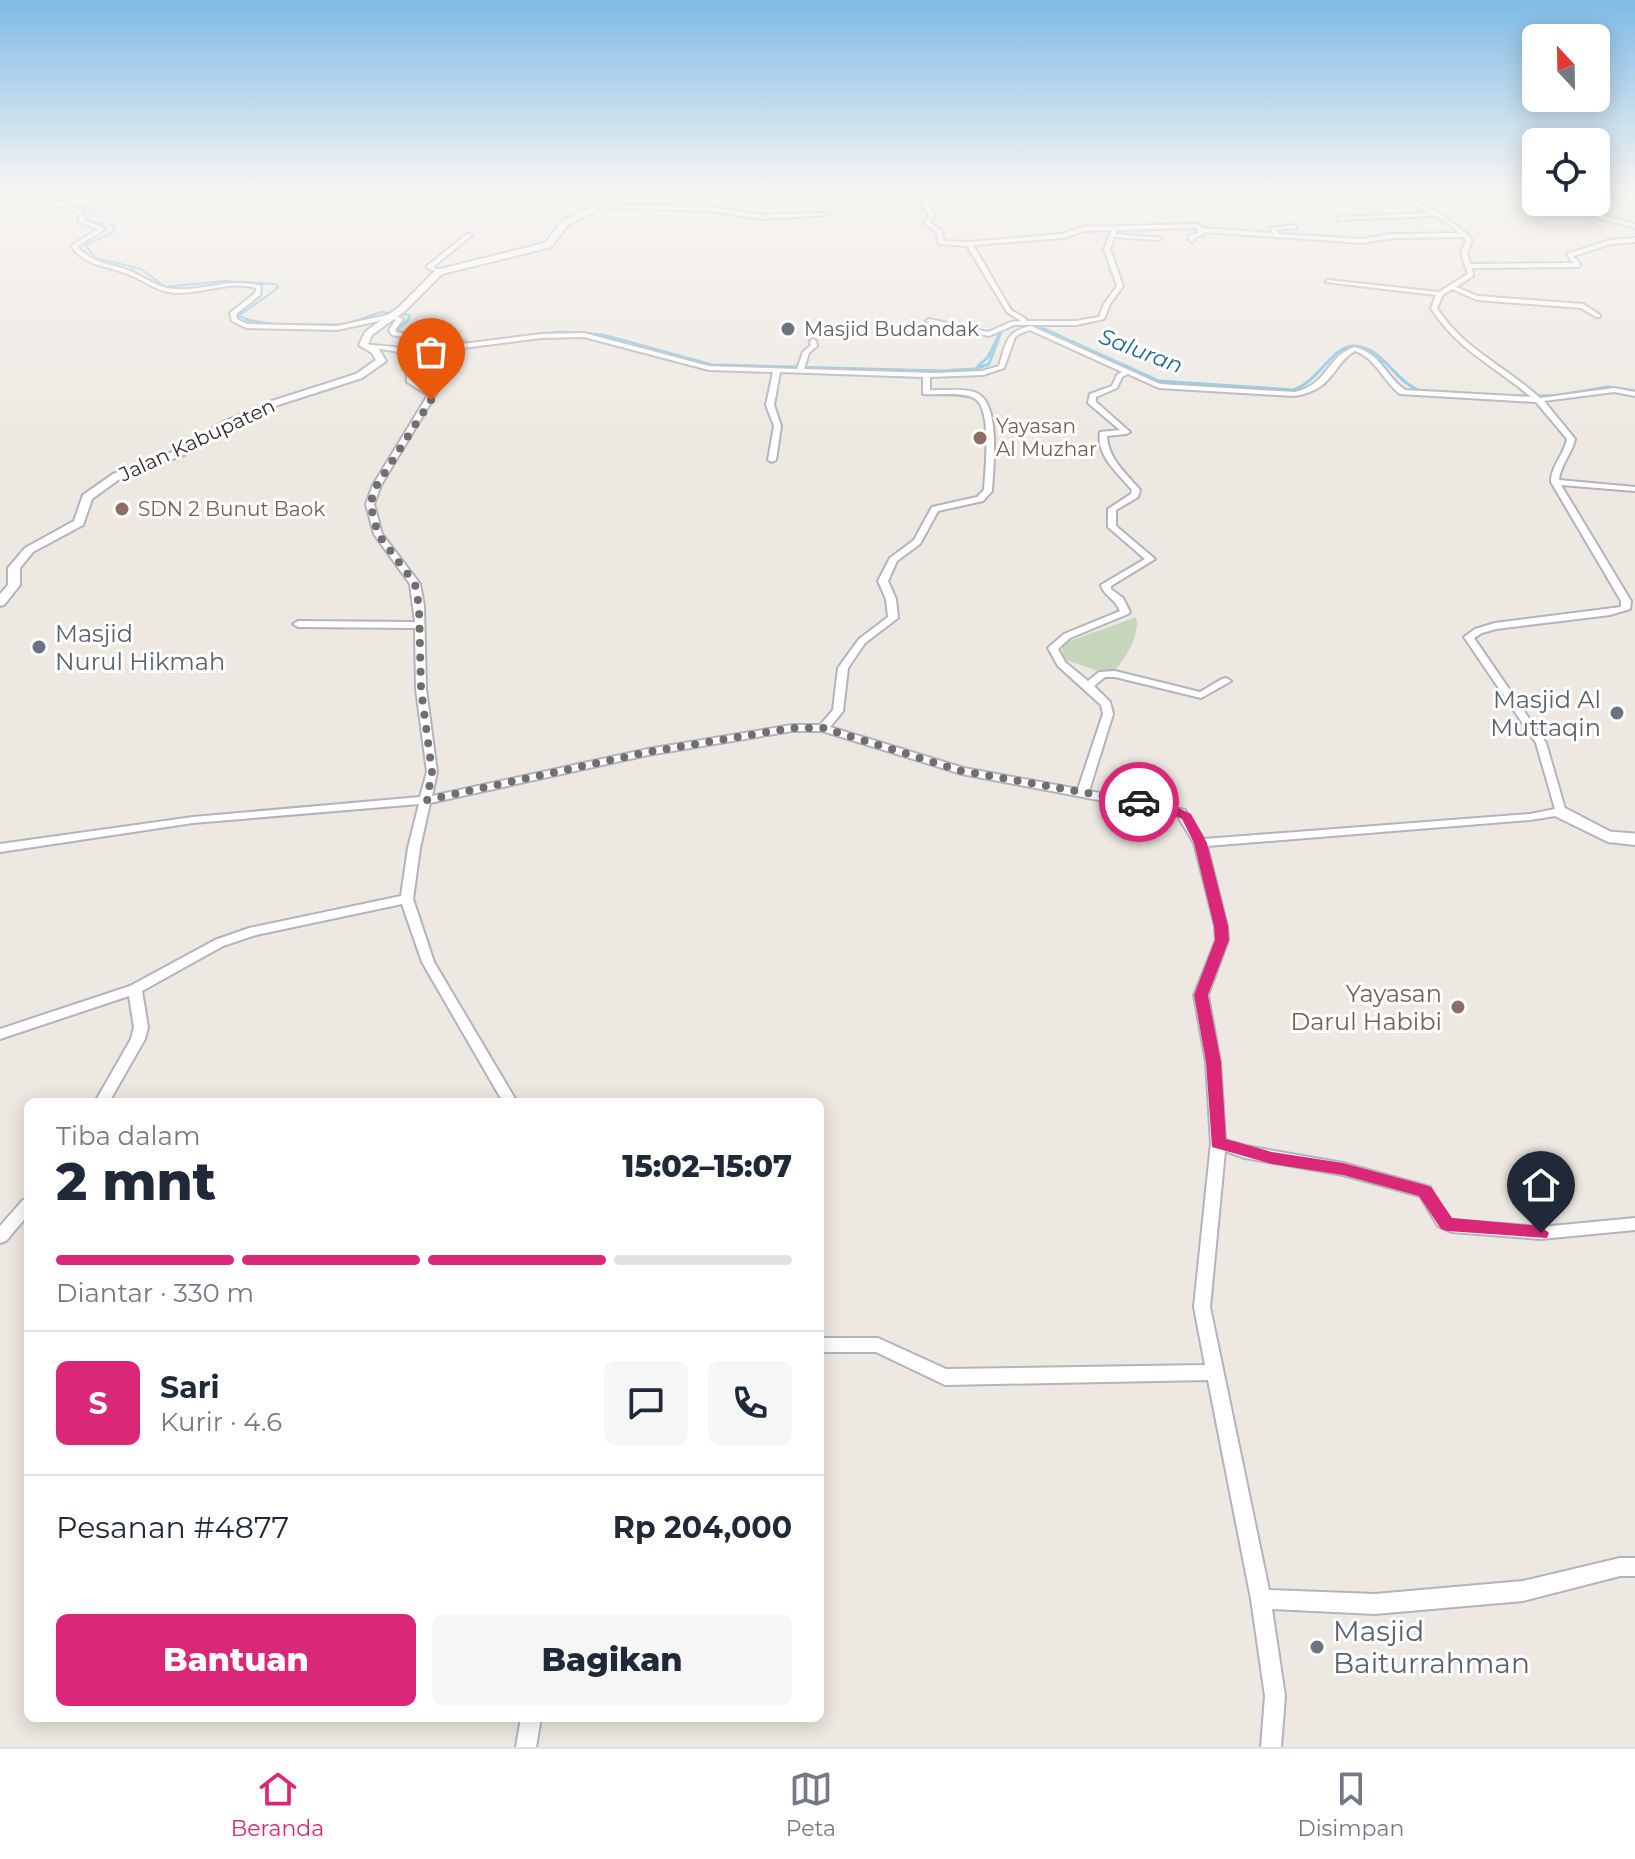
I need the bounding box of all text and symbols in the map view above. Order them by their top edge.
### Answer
north arrow [1522,24,1610,112]
map controls [1522,24,1610,216]
button: locate [1522,128,1610,216]
place label: Masjid Budandak [804,317,979,341]
pin [397,318,465,400]
marker: Masjid Budandak [779,320,797,338]
water label: Saluran [1095,323,1187,379]
icon: bag [409,330,453,374]
street label: Jalan Kabupaten [114,393,279,487]
place label: Yayasan Al Muzhar [996,414,1097,461]
marker: Yayasan Al Muzhar [971,429,989,447]
place label: SDN 2 Bunut Baok [138,497,325,521]
marker: SDN 2 Bunut Baok [113,500,131,518]
place label: Masjid Nurul Hikmah [55,619,225,676]
marker: Masjid Nurul Hikmah [30,638,48,656]
place label: Masjid Al Muttaqin [1490,685,1601,742]
marker: Masjid Al Muttaqin [1608,704,1626,722]
courier [1099,762,1179,842]
icon: car [1117,780,1161,824]
place label: Yayasan Darul Habibi [1290,979,1442,1036]
marker: Yayasan Darul Habibi [1449,998,1467,1016]
text: Tiba dalam [56,1120,201,1152]
text: 15:02–15:07 [622,1148,792,1185]
text: 2 mnt [56,1150,216,1213]
pin [1507,1151,1575,1233]
icon: home [1519,1163,1563,1207]
text: Diantar · 330 m [56,1277,254,1309]
button: chat [604,1361,688,1445]
button: phone [708,1361,792,1445]
text: Sari [160,1369,220,1406]
text: S [88,1385,108,1422]
text: Kurir · 4.6 [160,1406,282,1438]
text: Pesanan #4877 [56,1509,289,1546]
text: Rp 204,000 [613,1509,792,1546]
button: Bantuan [56,1614,416,1706]
button: Bagikan [432,1614,792,1706]
place label: Masjid Baiturrahman [1333,1614,1530,1680]
marker: Masjid Baiturrahman [1308,1638,1326,1656]
tab: Beranda [231,1767,324,1842]
tab: Peta [786,1767,836,1842]
tab: Disimpan [1297,1767,1404,1842]

